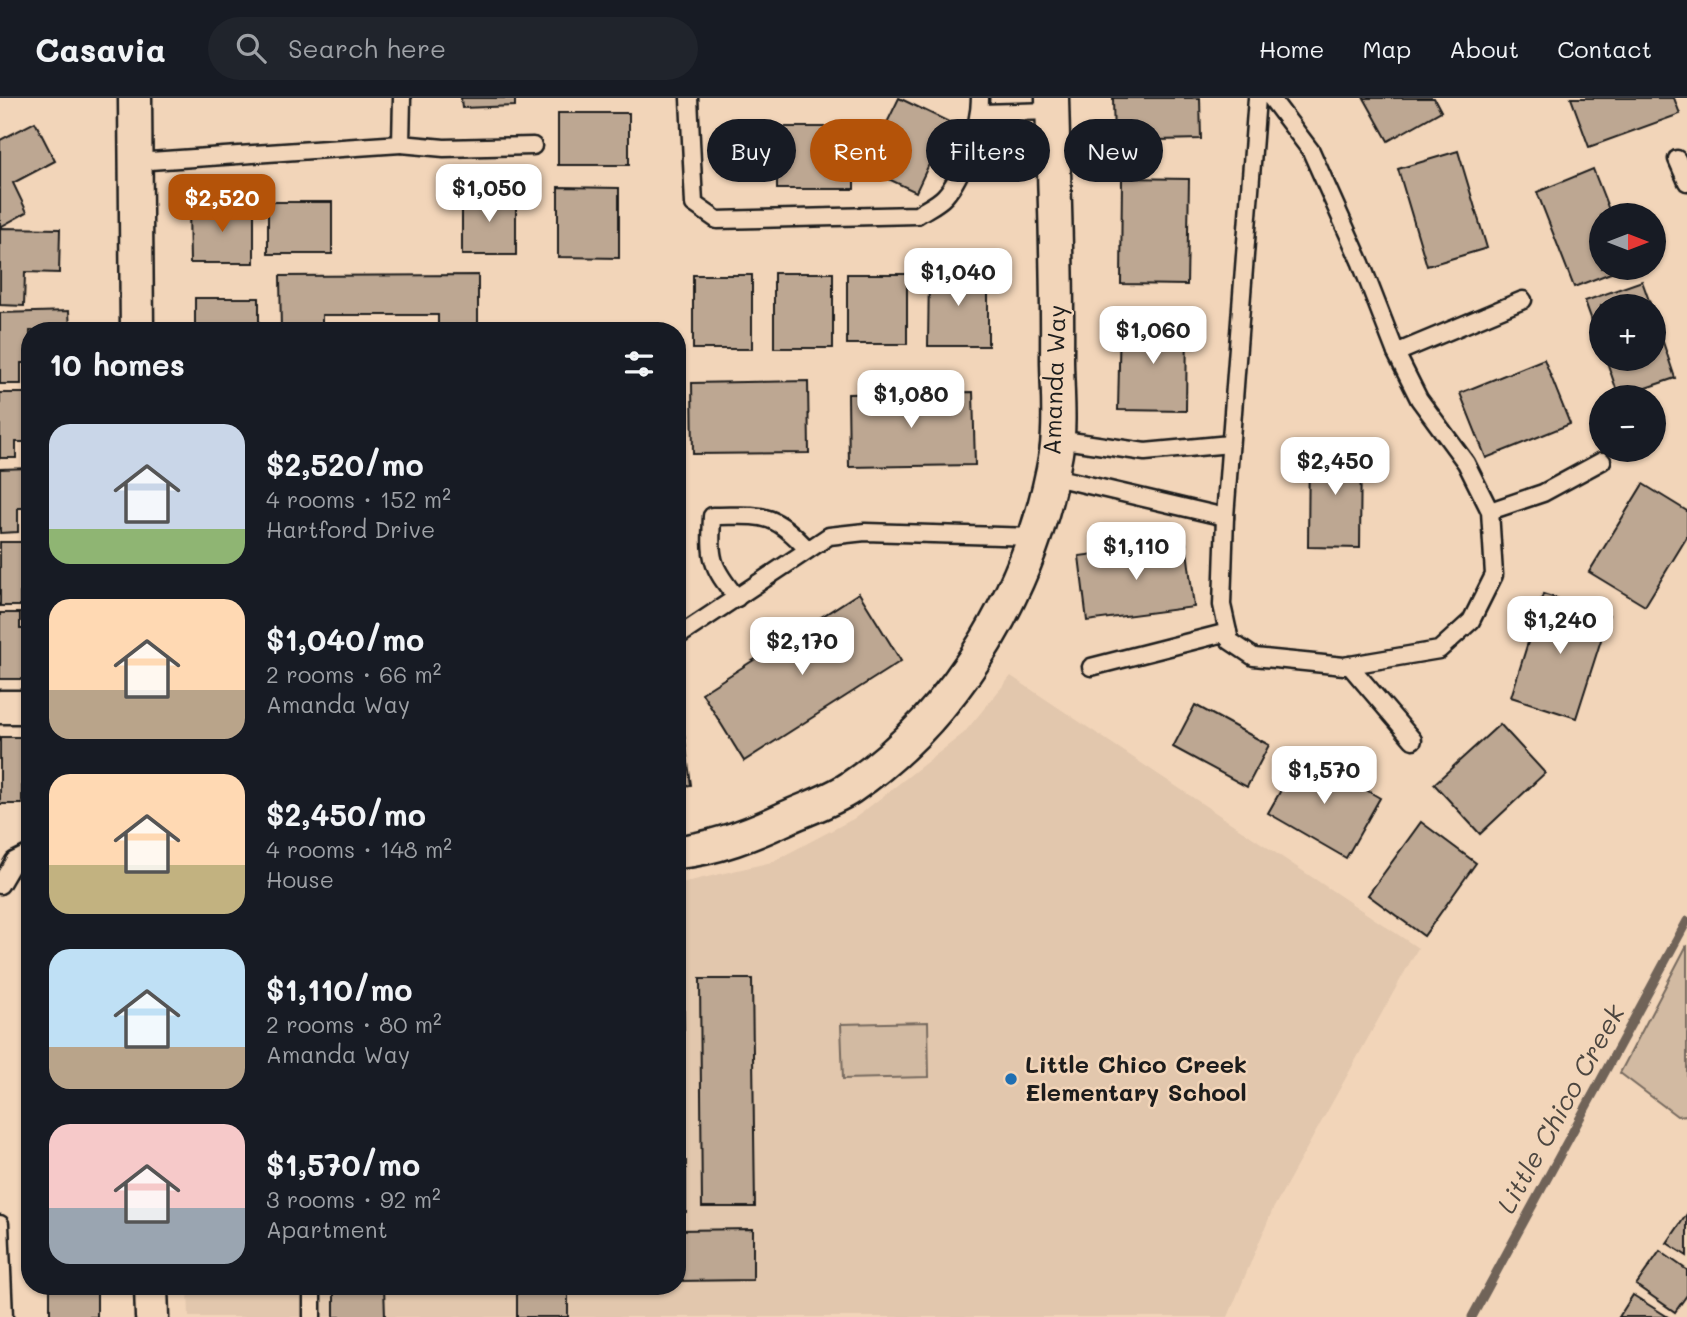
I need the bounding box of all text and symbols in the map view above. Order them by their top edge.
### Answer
search box [208,17,698,80]
text: Casavia [35,27,166,70]
icon: search [232,29,270,67]
text: Search here [288,31,446,65]
text: Home [1259,33,1324,64]
text: Map [1362,33,1411,64]
text: About [1449,33,1519,64]
text: Contact [1557,33,1652,64]
chip: Buy [707,119,796,182]
chip: Rent [810,119,912,182]
chip: Filters [926,119,1050,182]
chip: New [1064,119,1163,182]
pin: $1,050 [432,164,546,224]
text: $1,050 [452,172,526,202]
pin: $2,520 [165,174,279,234]
text: $2,520 [184,182,260,212]
north arrow [1589,203,1666,280]
map controls [1589,203,1666,462]
pin: $1,040 [901,248,1015,308]
text: $1,040 [920,256,996,286]
button: + [1589,294,1666,371]
street label: Amanda Way [1035,304,1072,456]
pin: $1,060 [1096,306,1210,366]
text: $1,060 [1116,314,1190,344]
text: 10 homes [49,344,185,384]
icon: filters [620,345,658,383]
pin: $1,080 [854,370,968,430]
text: $1,080 [873,378,949,408]
button: − [1589,385,1666,462]
pin: $2,450 [1278,438,1392,497]
text: $2,520/mo [266,444,424,484]
text: $2,450 [1297,445,1373,475]
icon: home [105,452,189,536]
text: 4 rooms · 152 m² [266,484,451,514]
text: Hartford Drive [266,514,435,544]
pin: $1,110 [1079,522,1193,582]
text: $1,110 [1103,530,1169,560]
pin: $1,240 [1503,596,1617,656]
text: $1,240 [1523,604,1597,634]
pin: $2,170 [745,618,859,677]
text: $1,040/mo [266,619,424,659]
text: $2,170 [766,625,838,655]
icon: home [105,627,189,711]
text: 2 rooms · 66 m² [266,659,441,689]
text: Amanda Way [266,689,410,719]
pin: $1,570 [1267,746,1381,806]
text: $1,570 [1288,754,1360,784]
text: $2,450/mo [266,794,426,834]
icon: home [105,802,189,886]
text: 4 rooms · 148 m² [266,834,452,864]
text: House [266,864,334,894]
text: $1,110/mo [266,969,412,1009]
icon: home [105,977,189,1061]
water label: Little Chico Creek [1489,997,1632,1219]
text: 2 rooms · 80 m² [266,1009,442,1039]
text: Amanda Way [266,1039,410,1069]
place label: Little Chico Creek Elementary School [1025,1048,1247,1107]
marker: Little Chico Creek Elementary School [1003,1071,1019,1087]
text: $1,570/mo [266,1144,420,1184]
icon: home [105,1152,189,1236]
text: 3 rooms · 92 m² [266,1184,441,1214]
text: Apartment [266,1214,388,1244]

